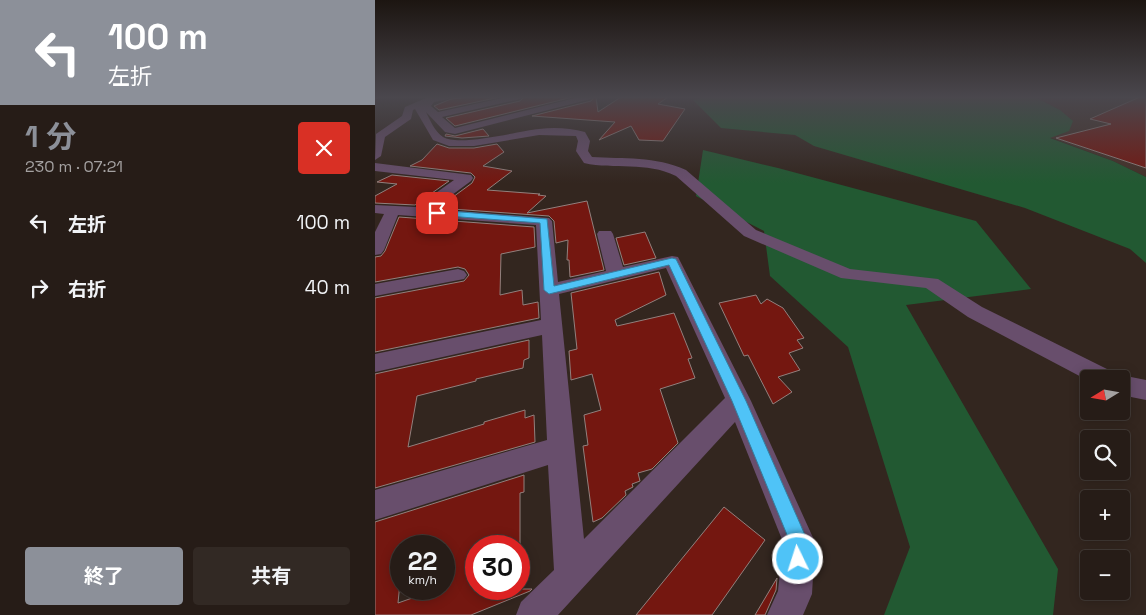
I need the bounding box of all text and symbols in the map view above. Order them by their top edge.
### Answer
text: 100 m [108,15,208,59]
icon: left [25,20,90,85]
text: 左折 [108,62,152,90]
text: 1 分 [25,117,76,156]
button: close [298,122,350,174]
text: 230 m · 07:21 [25,156,123,177]
pin [416,192,458,234]
icon: arrive [423,199,451,227]
icon: left [25,209,53,237]
text: 100 m [296,210,350,235]
text: 左折 [68,212,106,237]
icon: right [25,274,53,302]
text: 40 m [305,275,350,300]
text: 右折 [68,277,106,302]
north arrow [1080,370,1130,420]
map controls [1080,370,1130,600]
button: search [1080,430,1130,480]
button: + [1080,490,1130,540]
position arrow [771,532,823,584]
speed limit sign: 30 [465,535,530,600]
text: 22 [408,545,437,577]
button: 終了 [25,547,183,605]
button: 共有 [193,547,350,605]
button: − [1080,550,1130,600]
text: km/h [408,572,437,588]

